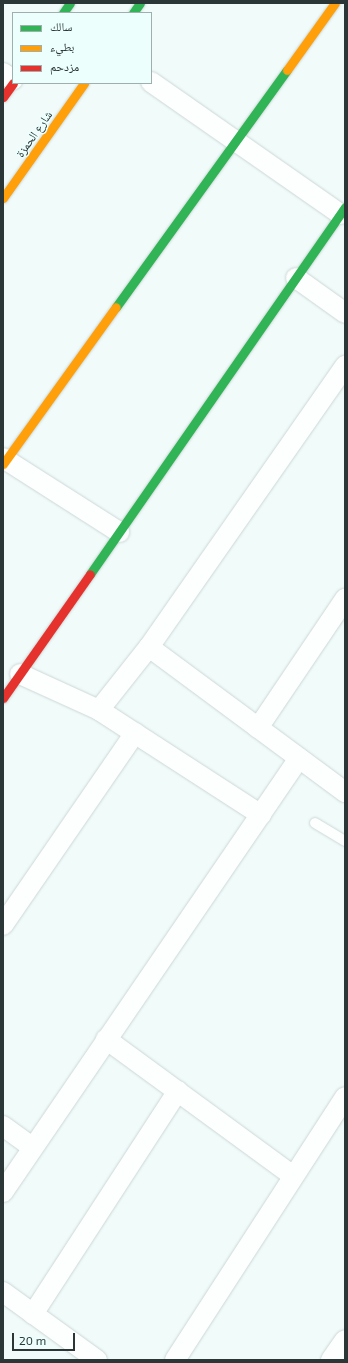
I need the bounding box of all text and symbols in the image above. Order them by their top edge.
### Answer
legend [12,12,152,84]
text: سالك [50,19,72,33]
text: بطيء [50,39,74,53]
text: مزدحم [50,59,79,73]
street label: شارع الحمزة [13,108,55,160]
scale bar [14,1325,77,1351]
text: 20 m [19,1333,46,1347]

